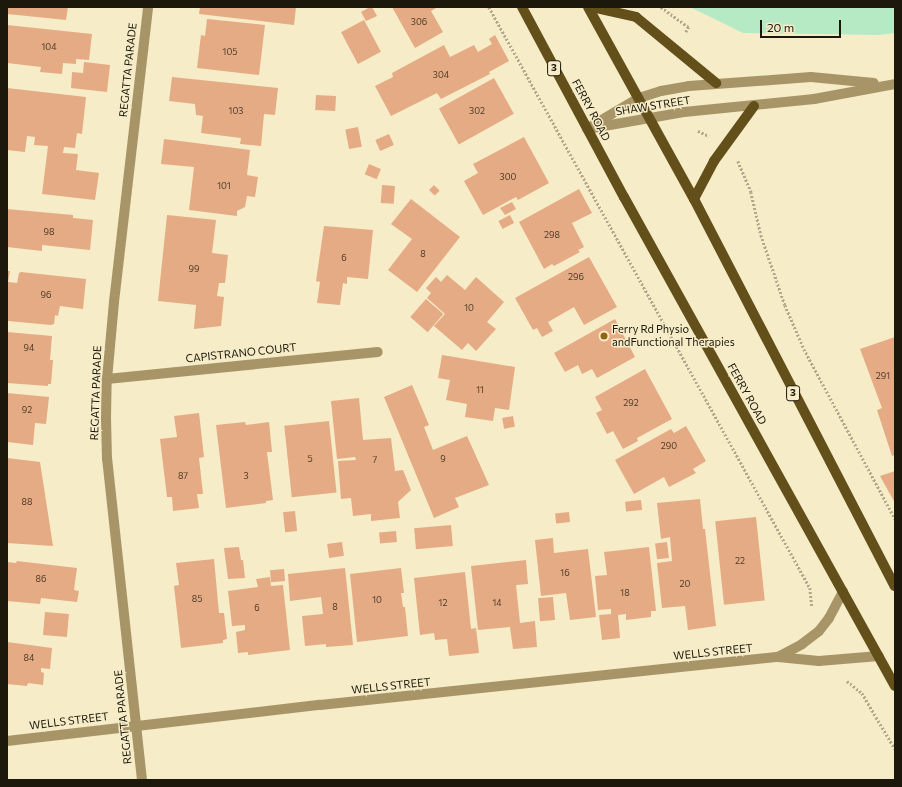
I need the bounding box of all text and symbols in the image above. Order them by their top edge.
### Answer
scale bar [762,12,843,38]
house number: 306 [411,17,427,27]
text: 20 m [767,20,794,34]
street label: REGATTA PARADE [116,22,140,118]
house number: 104 [41,42,57,52]
house number: 105 [223,47,237,57]
road number: 3 [547,60,561,76]
house number: 304 [433,70,449,80]
street label: FERRY ROAD [569,77,613,143]
street label: SHAW STREET [615,94,691,118]
house number: 103 [229,106,243,116]
house number: 302 [469,106,485,116]
house number: 300 [500,172,516,182]
house number: 101 [217,181,231,191]
house number: 98 [44,227,54,237]
house number: 298 [544,230,560,240]
house number: 8 [420,249,426,259]
house number: 6 [341,253,347,263]
house number: 99 [189,264,199,274]
house number: 296 [568,272,584,282]
house number: 96 [41,290,51,300]
house number: 10 [464,303,474,313]
place label: Ferry Rd Physio andFunctional Therapies [612,323,735,349]
marker: Ferry Rd Physio andFunctional Therapies [599,331,609,341]
street label: CAPISTRANO COURT [185,341,297,365]
house number: 94 [24,343,34,353]
street label: REGATTA PARADE [88,345,104,441]
street label: FERRY ROAD [725,361,769,427]
house number: 291 [876,371,890,381]
house number: 11 [476,385,484,395]
road number: 3 [786,385,800,401]
house number: 292 [623,398,639,408]
house number: 92 [22,405,32,415]
house number: 290 [661,441,677,451]
house number: 5 [307,454,313,464]
house number: 9 [440,454,446,464]
house number: 7 [373,455,377,465]
house number: 87 [178,471,188,481]
house number: 3 [243,471,249,481]
house number: 88 [22,497,32,507]
house number: 22 [735,556,745,566]
house number: 16 [560,568,570,578]
house number: 86 [36,574,46,584]
house number: 20 [680,579,690,589]
house number: 18 [620,588,630,598]
house number: 85 [192,594,202,604]
house number: 10 [372,595,382,605]
house number: 12 [439,598,447,608]
house number: 14 [492,598,502,608]
house number: 8 [332,602,338,612]
house number: 6 [254,603,260,613]
street label: WELLS STREET [673,641,753,663]
house number: 84 [24,653,34,663]
street label: REGATTA PARADE [111,669,135,765]
street label: WELLS STREET [351,675,431,697]
street label: WELLS STREET [29,710,109,732]

